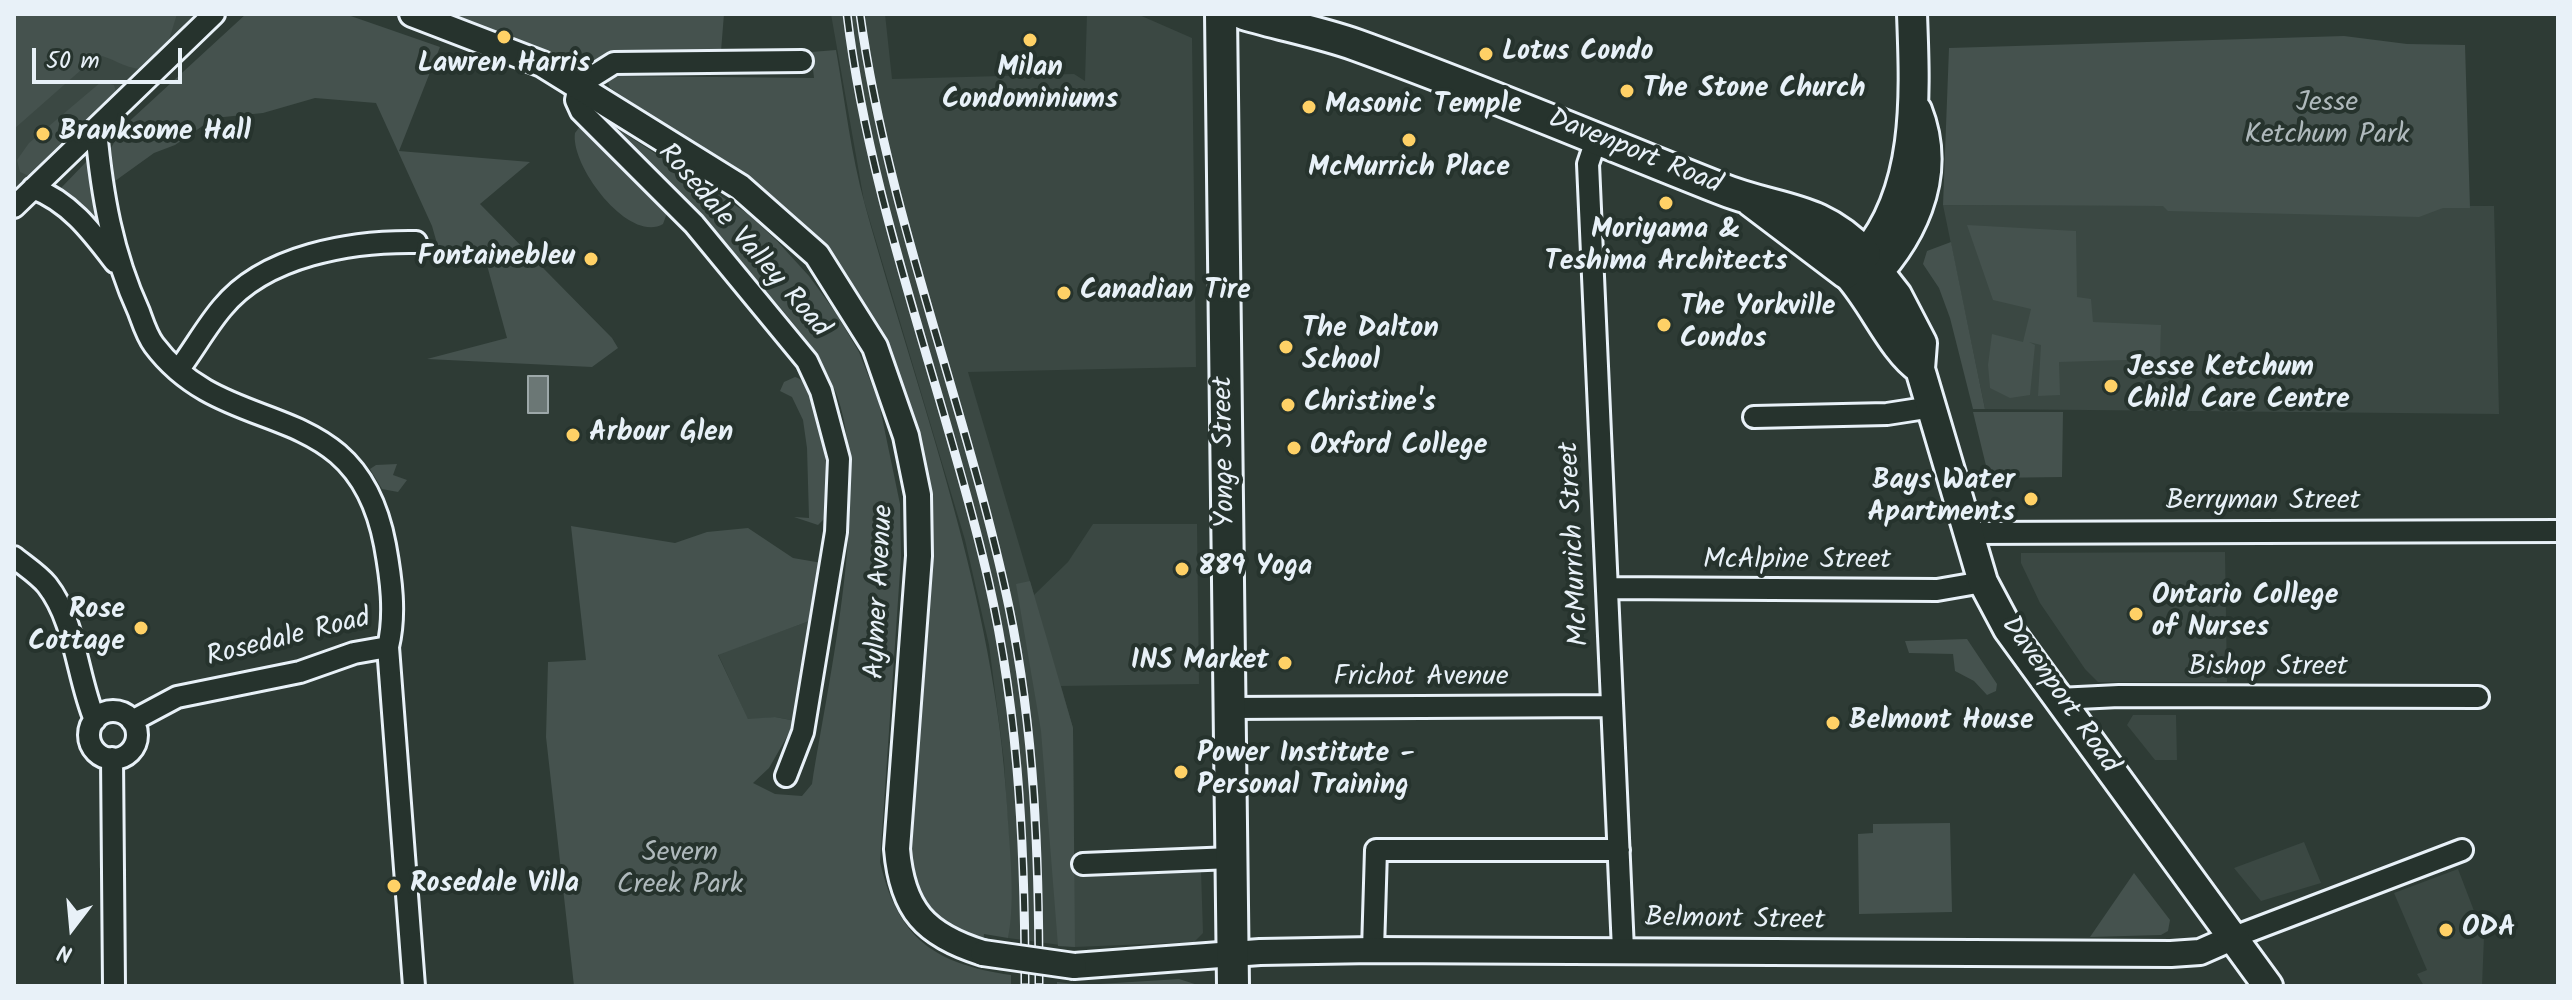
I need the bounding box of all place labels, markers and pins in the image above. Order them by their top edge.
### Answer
marker: Lawren Harris [495,28,513,46]
marker: Milan Condominiums [1021,31,1039,49]
place label: Lotus Condo [1502,37,1654,71]
marker: Lotus Condo [1477,45,1495,63]
place label: Lawren Harris [418,49,590,83]
place label: Milan Condominiums [942,53,1118,119]
place label: The Stone Church [1643,74,1865,108]
marker: The Stone Church [1618,82,1636,100]
place label: Masonic Temple [1325,90,1522,124]
marker: Masonic Temple [1300,98,1318,116]
place label: Branksome Hall [59,117,251,151]
marker: Branksome Hall [34,125,52,143]
marker: McMurrich Place [1400,131,1418,149]
place label: McMurrich Place [1308,153,1510,187]
marker: Moriyama & Teshima Architects [1657,194,1675,212]
place label: Moriyama & Teshima Architects [1544,215,1788,281]
place label: Fontainebleu [418,242,575,276]
marker: Fontainebleu [582,250,600,268]
place label: Canadian Tire [1080,276,1251,310]
marker: Canadian Tire [1055,284,1073,302]
place label: The Yorkville Condos [1680,292,1836,358]
place label: The Dalton School [1302,314,1439,380]
marker: The Yorkville Condos [1655,316,1673,334]
marker: The Dalton School [1277,338,1295,356]
place label: Jesse Ketchum Child Care Centre [2127,353,2350,419]
marker: Jesse Ketchum Child Care Centre [2102,377,2120,395]
place label: Christine's [1304,388,1436,422]
marker: Christine's [1279,396,1297,414]
place label: Arbour Glen [589,418,733,452]
marker: Arbour Glen [564,426,582,444]
place label: Oxford College [1310,431,1487,465]
marker: Oxford College [1285,439,1303,457]
place label: Bays Water Apartments [1867,466,2015,532]
marker: Bays Water Apartments [2022,490,2040,508]
place label: 889 Yoga [1198,552,1312,586]
marker: 889 Yoga [1173,560,1191,578]
place label: Ontario College of Nurses [2152,581,2338,647]
place label: Rose Cottage [28,595,125,661]
marker: Ontario College of Nurses [2127,605,2145,623]
marker: Rose Cottage [132,619,150,637]
place label: INS Market [1131,646,1269,680]
marker: INS Market [1276,654,1294,672]
place label: Belmont House [1849,706,2034,740]
marker: Belmont House [1824,714,1842,732]
place label: Power Institute - Personal Training [1197,739,1415,805]
marker: Power Institute - Personal Training [1172,763,1190,781]
place label: Rosedale Villa [410,869,579,903]
marker: Rosedale Villa [385,877,403,895]
place label: ODA [2462,913,2516,947]
marker: ODA [2437,921,2455,939]

